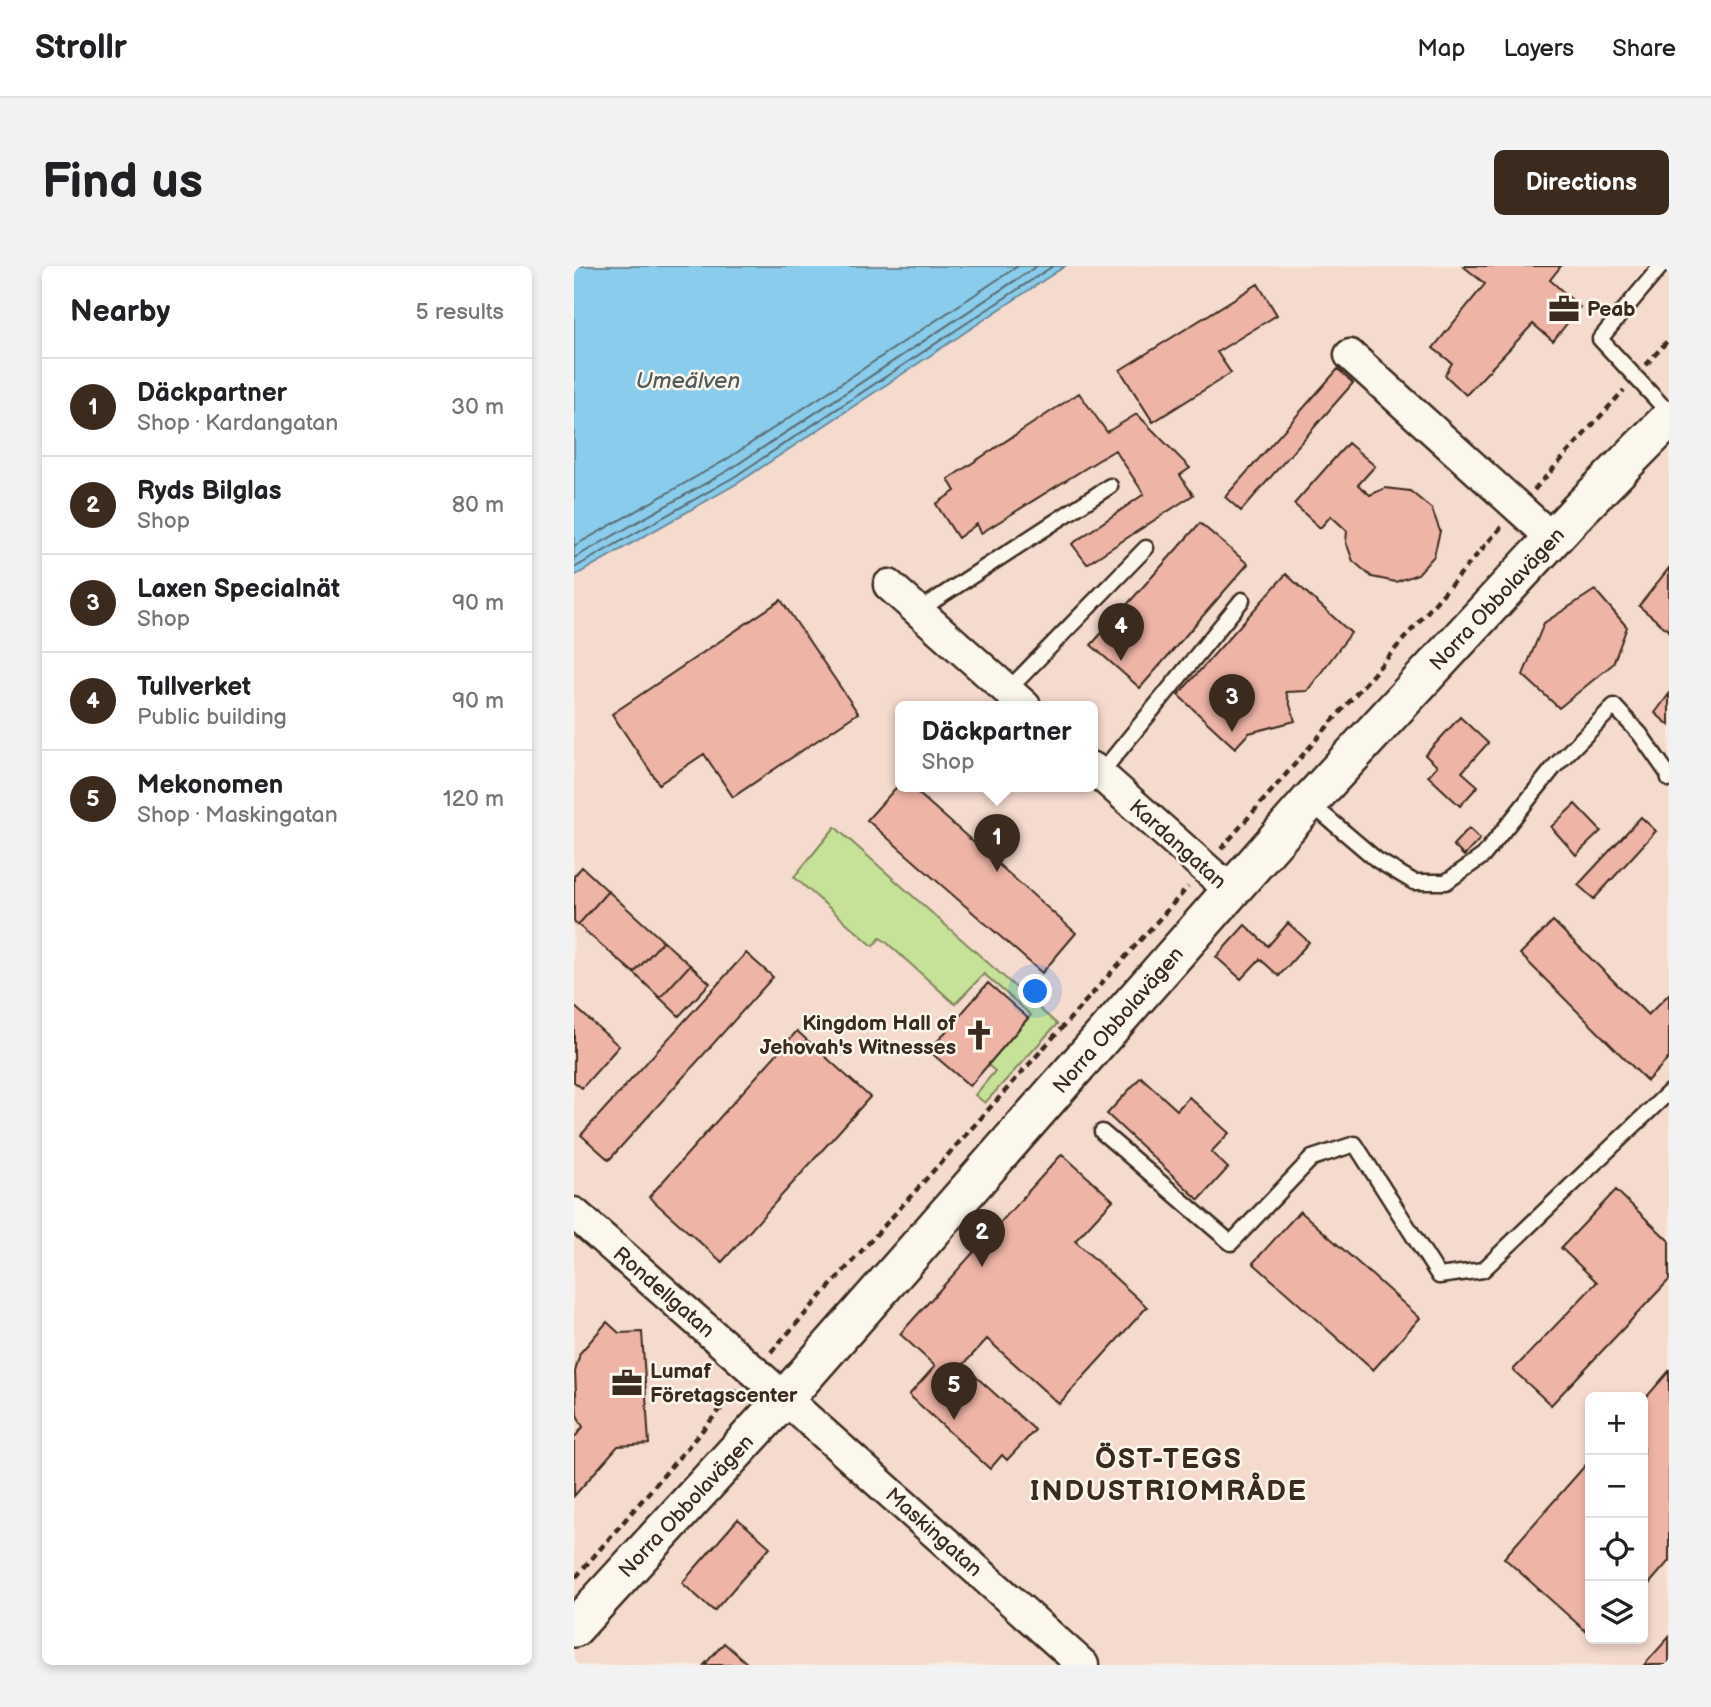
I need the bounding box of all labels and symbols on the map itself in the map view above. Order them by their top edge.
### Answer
office icon: Peab [1547,292,1581,326]
place label: Peab [1587,297,1636,322]
water label: Umeälven [636,367,740,395]
street label: Norra Obbolavägen [1425,523,1570,676]
pin: 4 [1098,603,1144,661]
pin: 3 [1209,674,1255,732]
street label: Kardangatan [1124,794,1231,894]
pin: 1 [974,814,1020,872]
street label: Norra Obbolavägen [1048,942,1189,1099]
your location [1018,974,1052,1008]
place label: Kingdom Hall of Jehovah's Witnesses [760,1011,957,1060]
church icon: Kingdom Hall of Jehovah's Witnesses [962,1018,996,1052]
pin: 2 [959,1209,1005,1267]
street label: Rondellgatan [608,1242,719,1343]
place label: Lumaf Företagscenter [650,1359,798,1408]
pin: 5 [931,1362,977,1420]
office icon: Lumaf Företagscenter [610,1366,644,1400]
street label: Norra Obbolavägen [614,1430,759,1583]
district label: ÖST-TEGS INDUSTRIOMRÅDE [1030,1442,1308,1508]
street label: Maskingatan [880,1483,987,1582]

